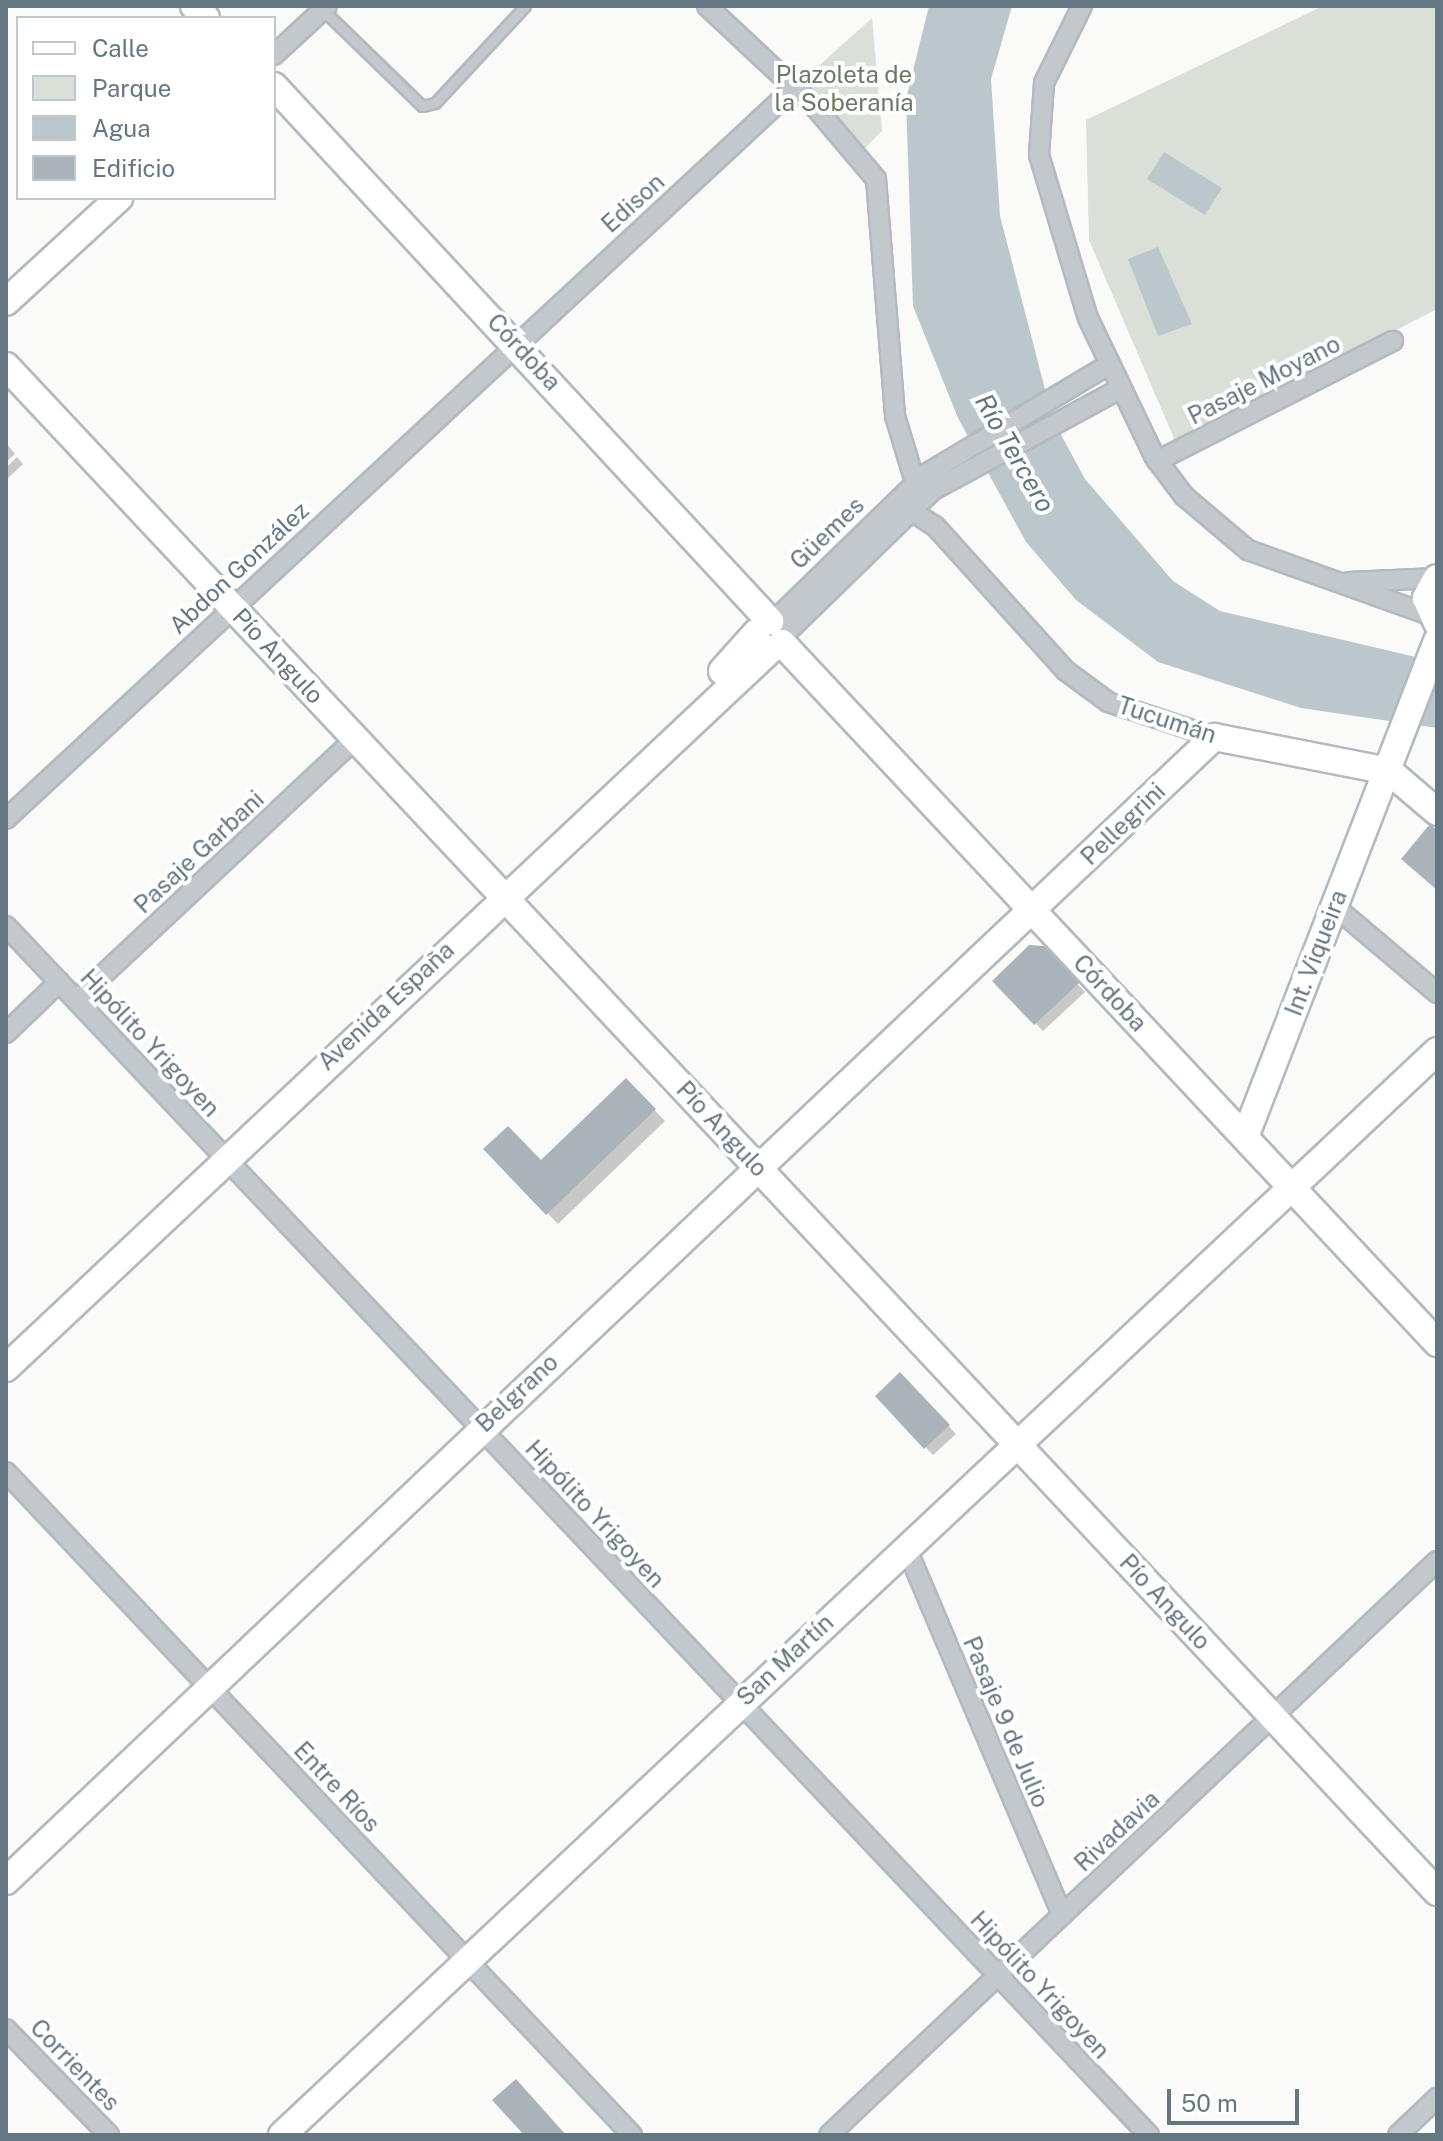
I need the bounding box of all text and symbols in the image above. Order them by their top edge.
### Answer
legend [16,16,276,200]
text: Calle [92,34,149,62]
park label: Plazoleta de la Soberanía [775,61,913,117]
text: Parque [92,74,171,102]
text: Agua [92,114,150,142]
text: Edificio [92,154,175,182]
street label: Edison [596,167,670,239]
street label: Córdoba [481,308,567,396]
street label: Pasaje Moyano [1183,329,1345,431]
water label: Río Tercero [969,388,1061,518]
street label: Güemes [784,491,870,575]
street label: Abdon González [163,496,315,640]
street label: Pío Angulo [226,602,330,710]
street label: Tucumán [1114,691,1220,749]
street label: Pellegrini [1075,777,1171,871]
street label: Pasaje Garbani [128,785,270,919]
street label: Int. Viqueira [1279,886,1353,1020]
street label: Avenida España [312,936,460,1076]
street label: Córdoba [1067,949,1153,1037]
street label: Hipólito Yrigoyen [74,963,226,1123]
street label: Pío Angulo [670,1075,774,1183]
street label: Belgrano [470,1348,564,1438]
street label: Hipólito Yrigoyen [519,1434,671,1594]
street label: Pío Angulo [1113,1548,1217,1656]
street label: San Martín [731,1608,839,1712]
street label: Pasaje 9 de Julio [957,1632,1055,1812]
street label: Entre Ríos [288,1736,386,1838]
street label: Rivadavia [1069,1784,1165,1878]
street label: Hipólito Yrigoyen [964,1905,1116,2065]
street label: Corrientes [24,2013,126,2117]
scale bar [1171,2073,1303,2123]
text: 50 m [1181,2089,1238,2117]

